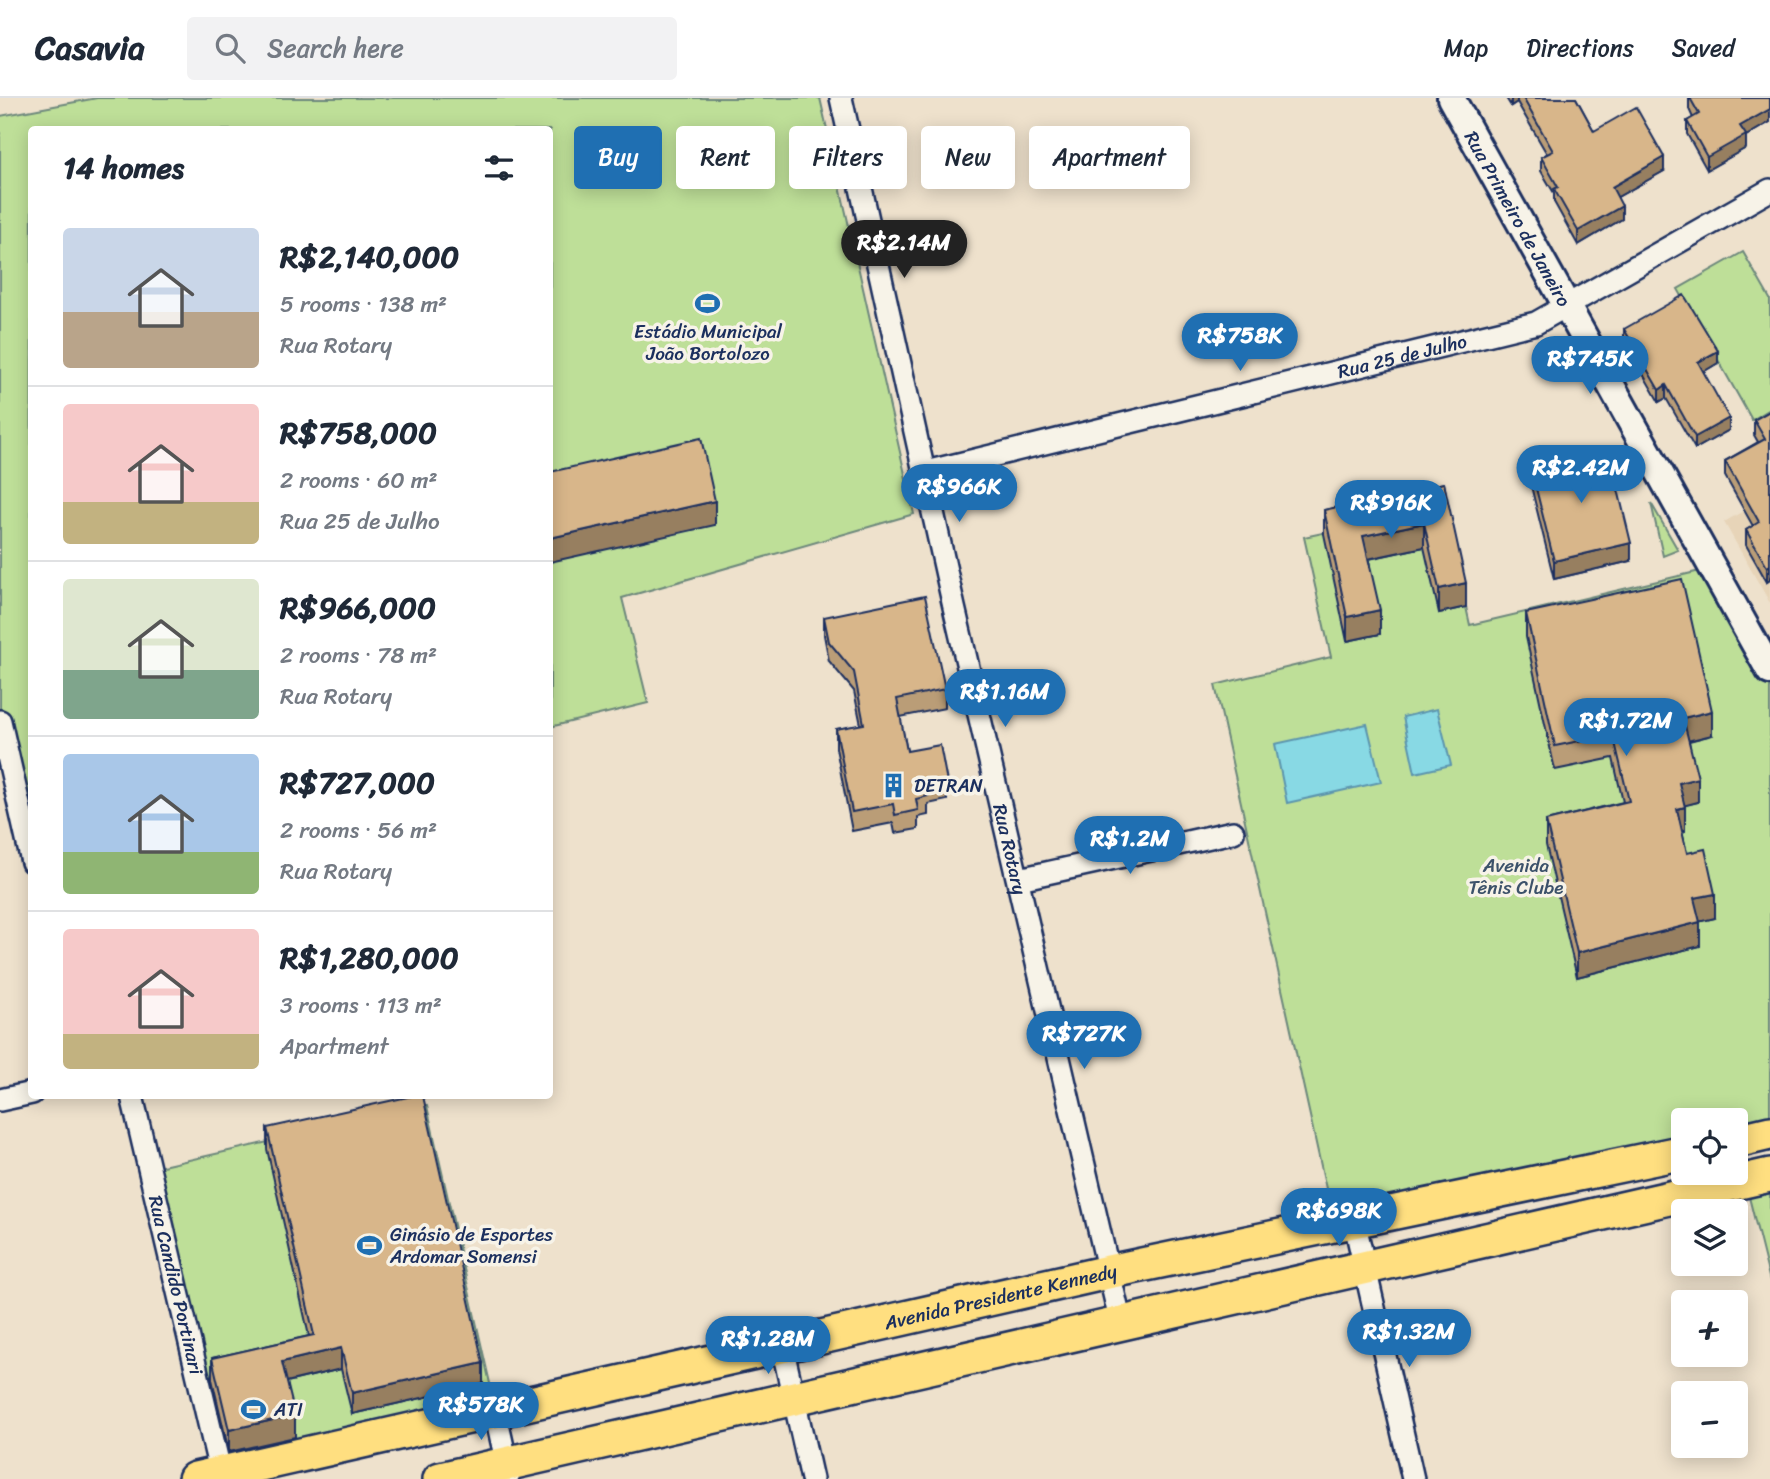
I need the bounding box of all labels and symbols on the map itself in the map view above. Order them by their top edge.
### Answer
street label: Rua Primeiro de Janeiro [1456,124,1581,313]
pin: R$2.14M [839,220,969,280]
sports icon: Estádio Municipal João Bortolozo [694,289,722,317]
pin: R$758K [1183,314,1297,373]
place label: Estádio Municipal João Bortolozo [634,315,783,370]
street label: Rua 25 de Julho [1334,324,1470,387]
pin: R$745K [1533,336,1647,396]
pin: R$2.42M [1516,446,1646,505]
pin: R$966K [902,464,1016,524]
pin: R$916K [1334,480,1448,540]
pin: R$1.16M [940,670,1070,729]
pin: R$1.72M [1561,698,1691,758]
place label: DETRAN [914,769,983,802]
building icon: DETRAN [880,771,908,799]
street label: Rua Rotary [984,800,1037,898]
pin: R$1.2M [1073,816,1187,876]
park label: Avenida Tênis Clube [1469,849,1563,904]
pin: R$727K [1027,1012,1141,1071]
pin: R$698K [1282,1188,1396,1248]
street label: Rua Candido Portinari [139,1192,214,1378]
place label: Ginásio de Esportes Ardomar Somensi [389,1218,553,1273]
sports icon: Ginásio de Esportes Ardomar Somensi [356,1231,384,1259]
street label: Avenida Presidente Kennedy [880,1254,1120,1339]
pin: R$1.32M [1344,1310,1474,1369]
pin: R$1.28M [703,1316,833,1376]
pin: R$578K [424,1382,538,1442]
place label: ATI [273,1393,303,1426]
sports icon: ATI [240,1395,268,1423]

